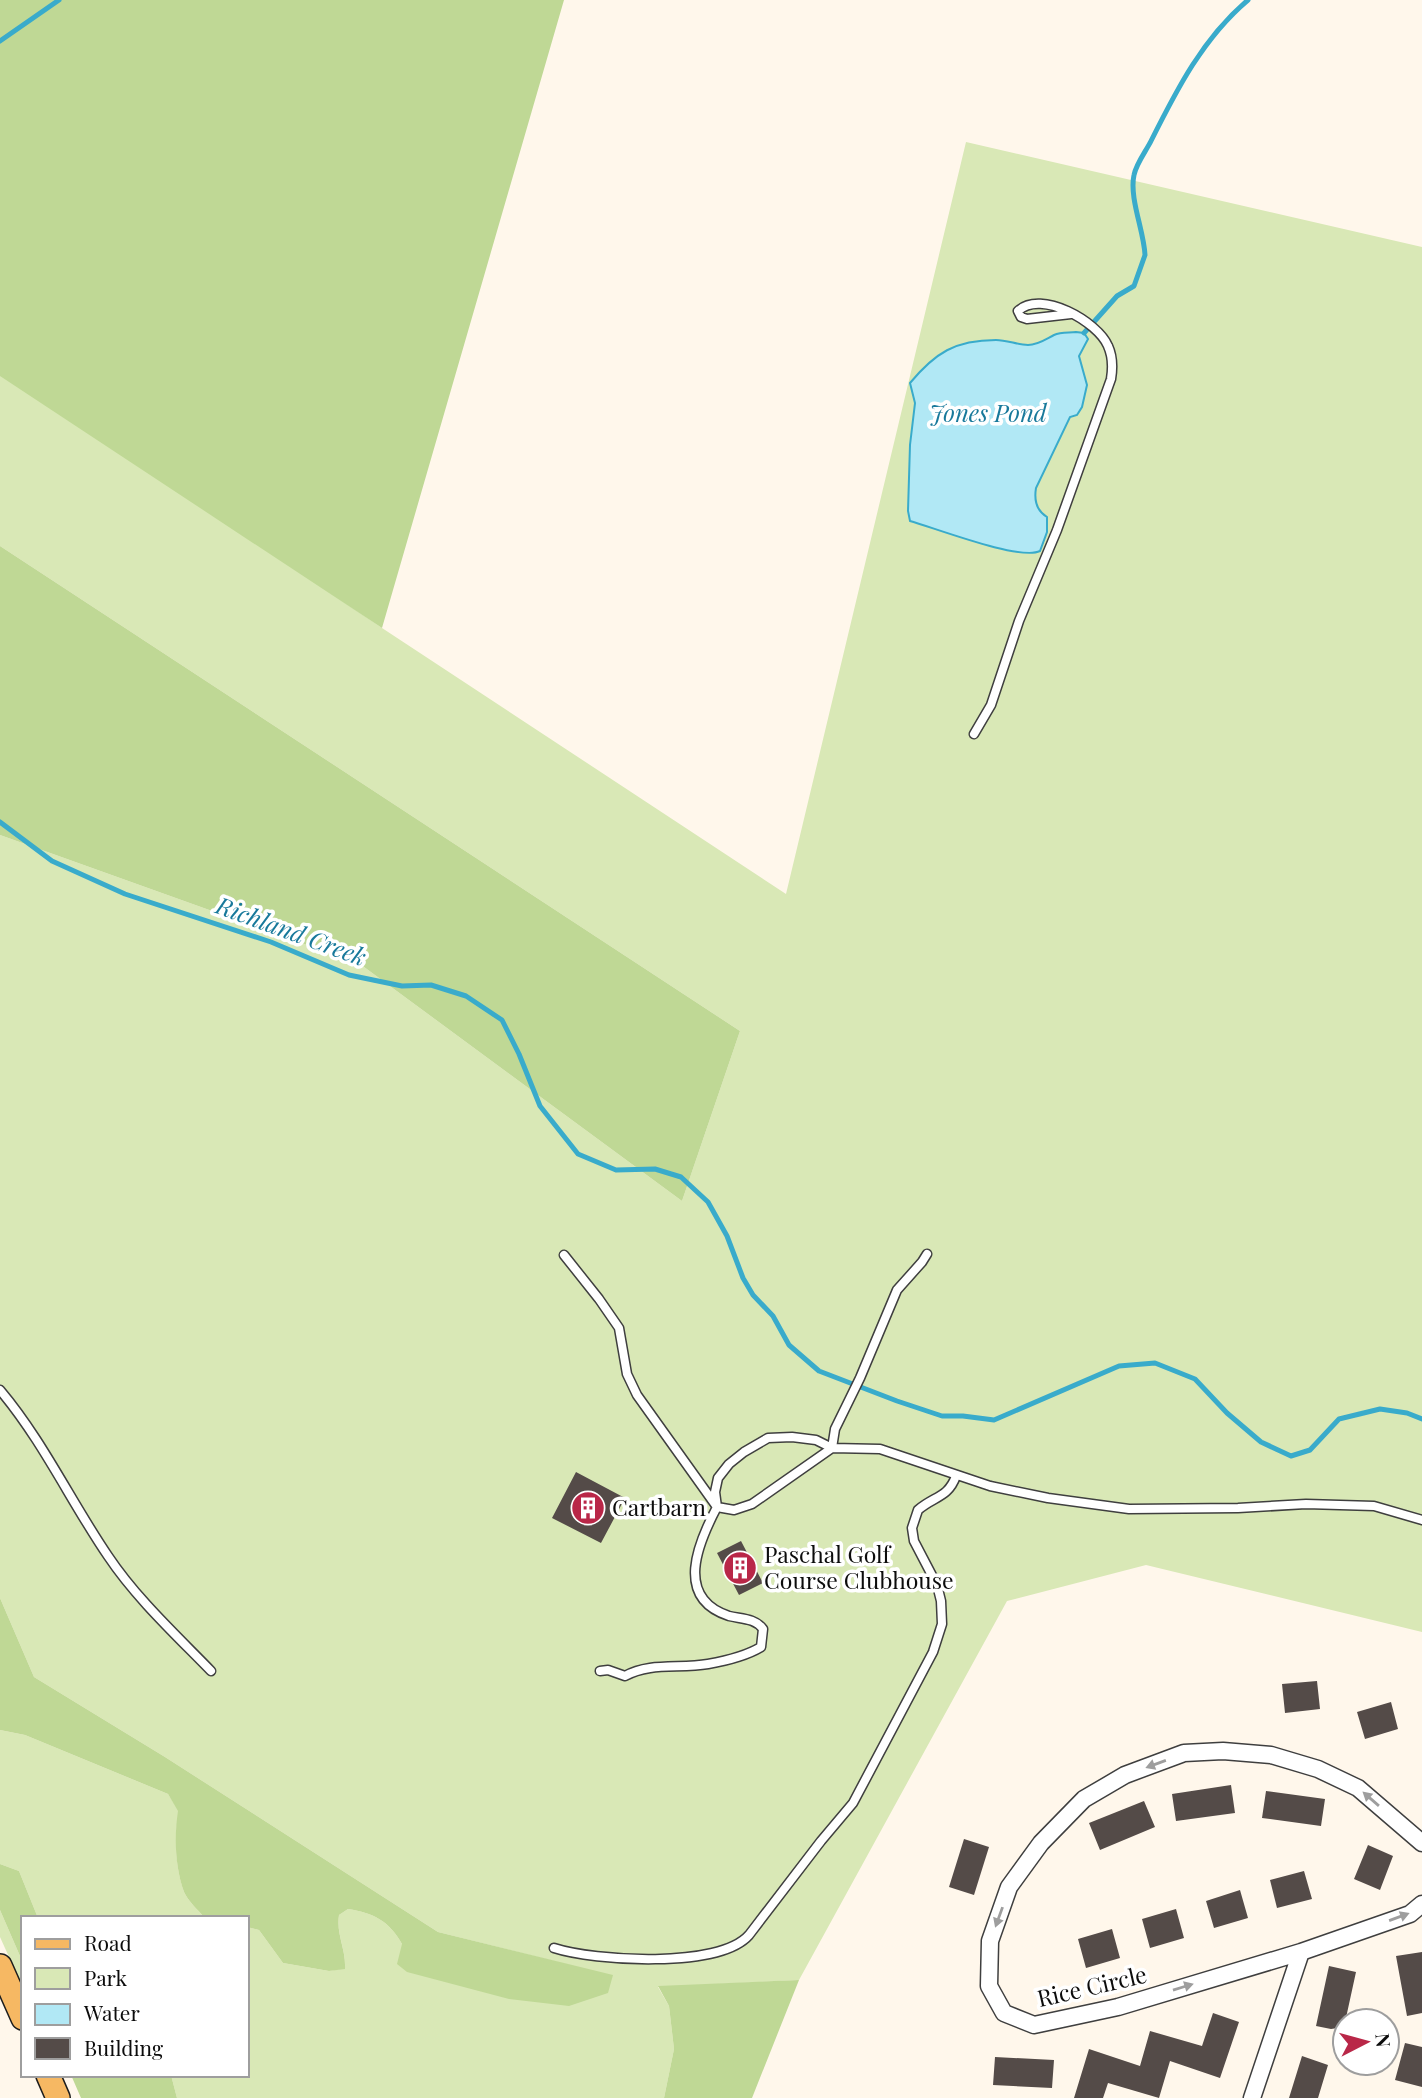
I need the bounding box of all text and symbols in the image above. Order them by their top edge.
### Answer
water label: Jones Pond [929,396,1048,428]
water label: Richland Creek [211,888,371,972]
building icon: Cartbarn [569,1489,607,1527]
place label: Cartbarn [612,1491,706,1522]
place label: Paschal Golf Course Clubhouse [764,1538,954,1595]
building icon: Paschal Golf Course Clubhouse [721,1549,759,1587]
one-way arrow [1145,1758,1166,1769]
one-way arrow [1362,1792,1379,1807]
one-way arrow [993,1907,1004,1928]
one-way arrow [1389,1911,1410,1922]
legend [21,1916,248,2077]
text: Road [84,1928,132,1956]
street label: Rice Circle [1034,1958,1150,2013]
text: Park [84,1963,128,1991]
one-way arrow [1173,1982,1194,1992]
text: Water [83,1998,140,2026]
north arrow [1331,2007,1401,2077]
text: N [1370,2032,1398,2049]
text: Building [84,2033,163,2061]

